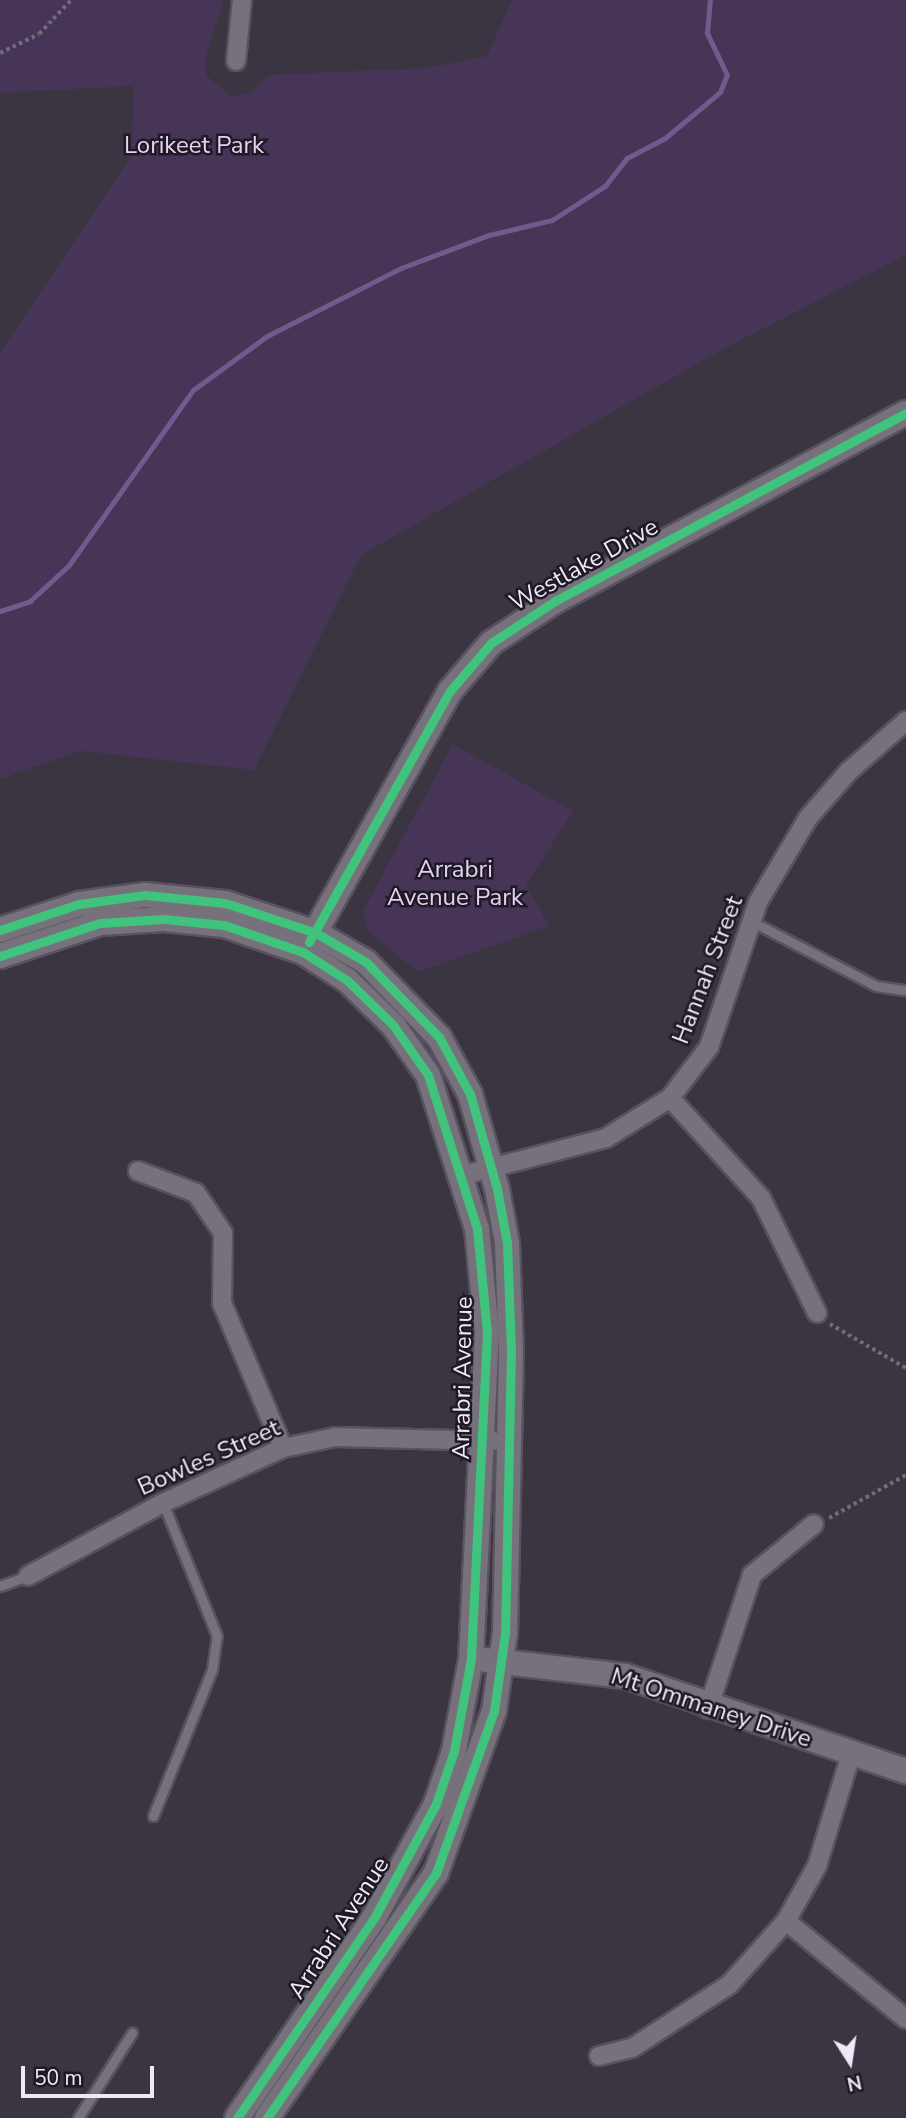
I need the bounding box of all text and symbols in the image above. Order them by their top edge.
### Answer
park label: Lorikeet Park [124,132,264,160]
street label: Westlake Drive [505,512,663,618]
park label: Arrabri Avenue Park [387,856,523,912]
street label: Hannah Street [667,892,749,1048]
street label: Arrabri Avenue [447,1296,479,1460]
street label: Bowles Street [133,1414,285,1502]
street label: Mt Ommaney Drive [607,1662,815,1754]
street label: Arrabri Avenue [282,1852,396,2004]
north arrow [815,2027,885,2097]
scale bar [24,2052,158,2096]
text: 50 m [34,2064,83,2092]
text: N [845,2068,864,2097]

